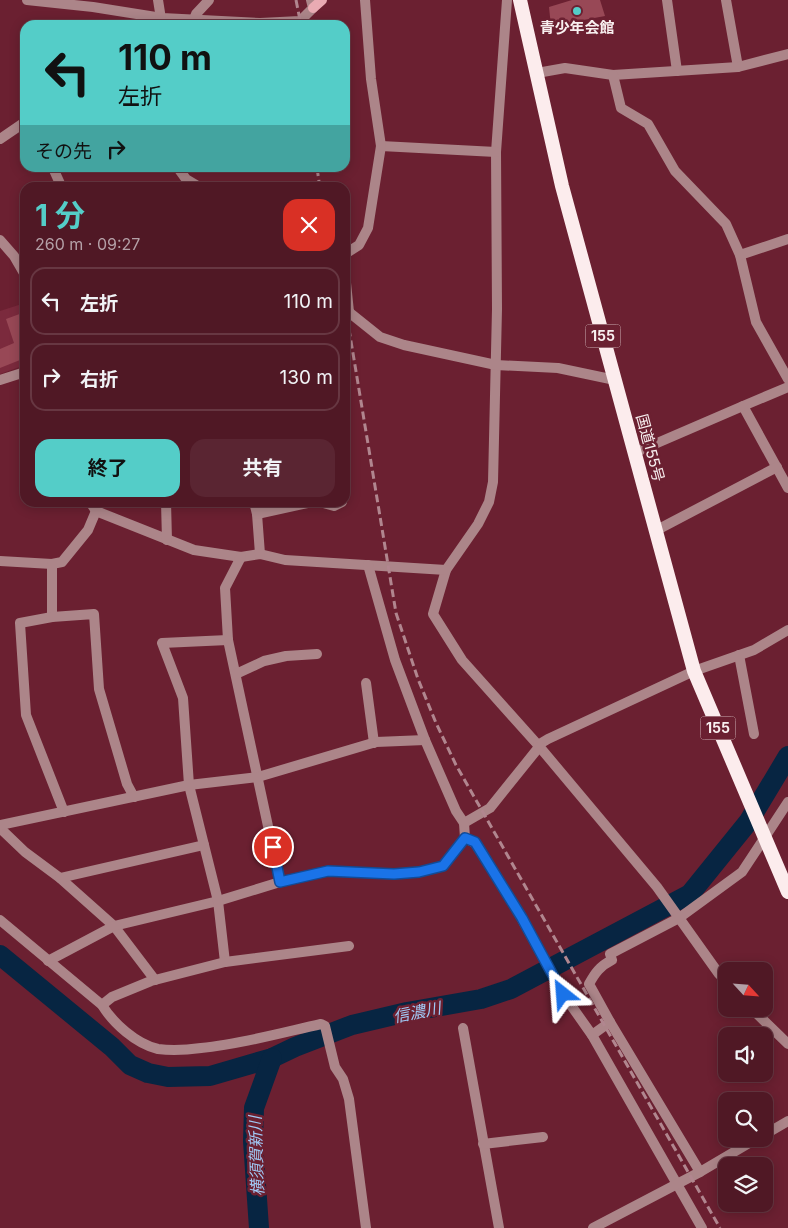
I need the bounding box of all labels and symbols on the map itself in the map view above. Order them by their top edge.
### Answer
marker: 青少年会館 [571,5,583,17]
place label: 青少年会館 [539,18,615,37]
road number: 155 [586,324,620,348]
street label: 国道155号 [632,412,669,484]
road number: 155 [700,716,736,740]
pin [252,826,294,868]
north arrow [718,962,772,1018]
position arrow [536,967,588,1019]
water label: 信濃川 [392,997,444,1026]
water label: 横須賀新川 [245,1114,267,1196]

